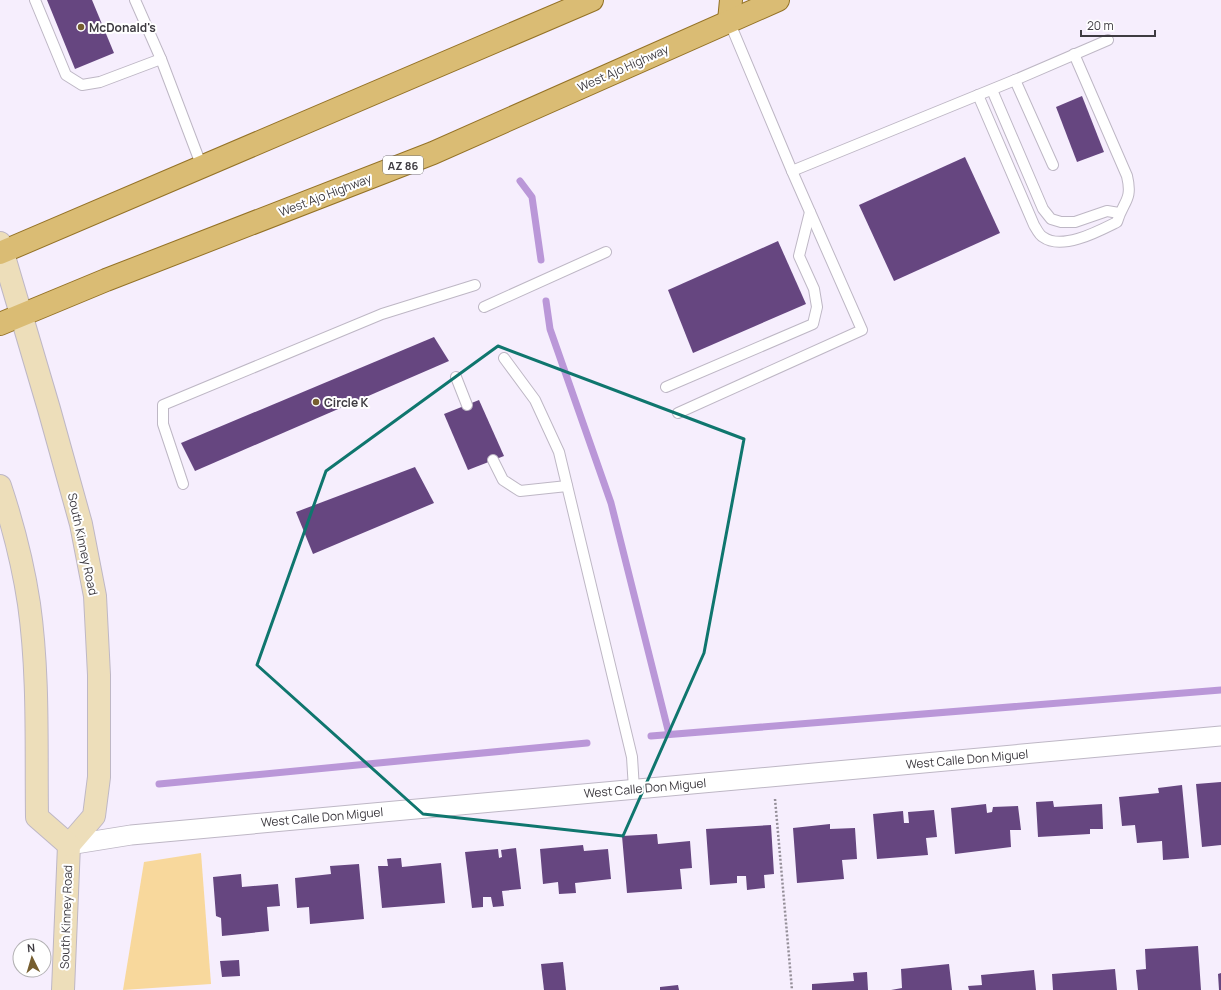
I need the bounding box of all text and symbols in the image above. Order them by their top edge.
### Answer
scale bar [1081,12,1155,38]
text: 20 m [1087,17,1114,34]
place label: McDonald's [89,19,156,36]
marker: McDonald's [76,22,86,32]
street label: West Ajo Highway [575,40,672,96]
road number: AZ 86 [383,156,423,174]
street label: West Ajo Highway [276,169,374,220]
place label: Circle K [324,394,369,411]
marker: Circle K [311,397,321,407]
street label: South Kinney Road [64,491,102,597]
street label: West Calle Don Miguel [905,745,1029,773]
street label: West Calle Don Miguel [583,774,707,802]
street label: West Calle Don Miguel [260,803,384,831]
street label: South Kinney Road [56,865,76,969]
north arrow [12,938,52,978]
text: N [26,940,36,955]

